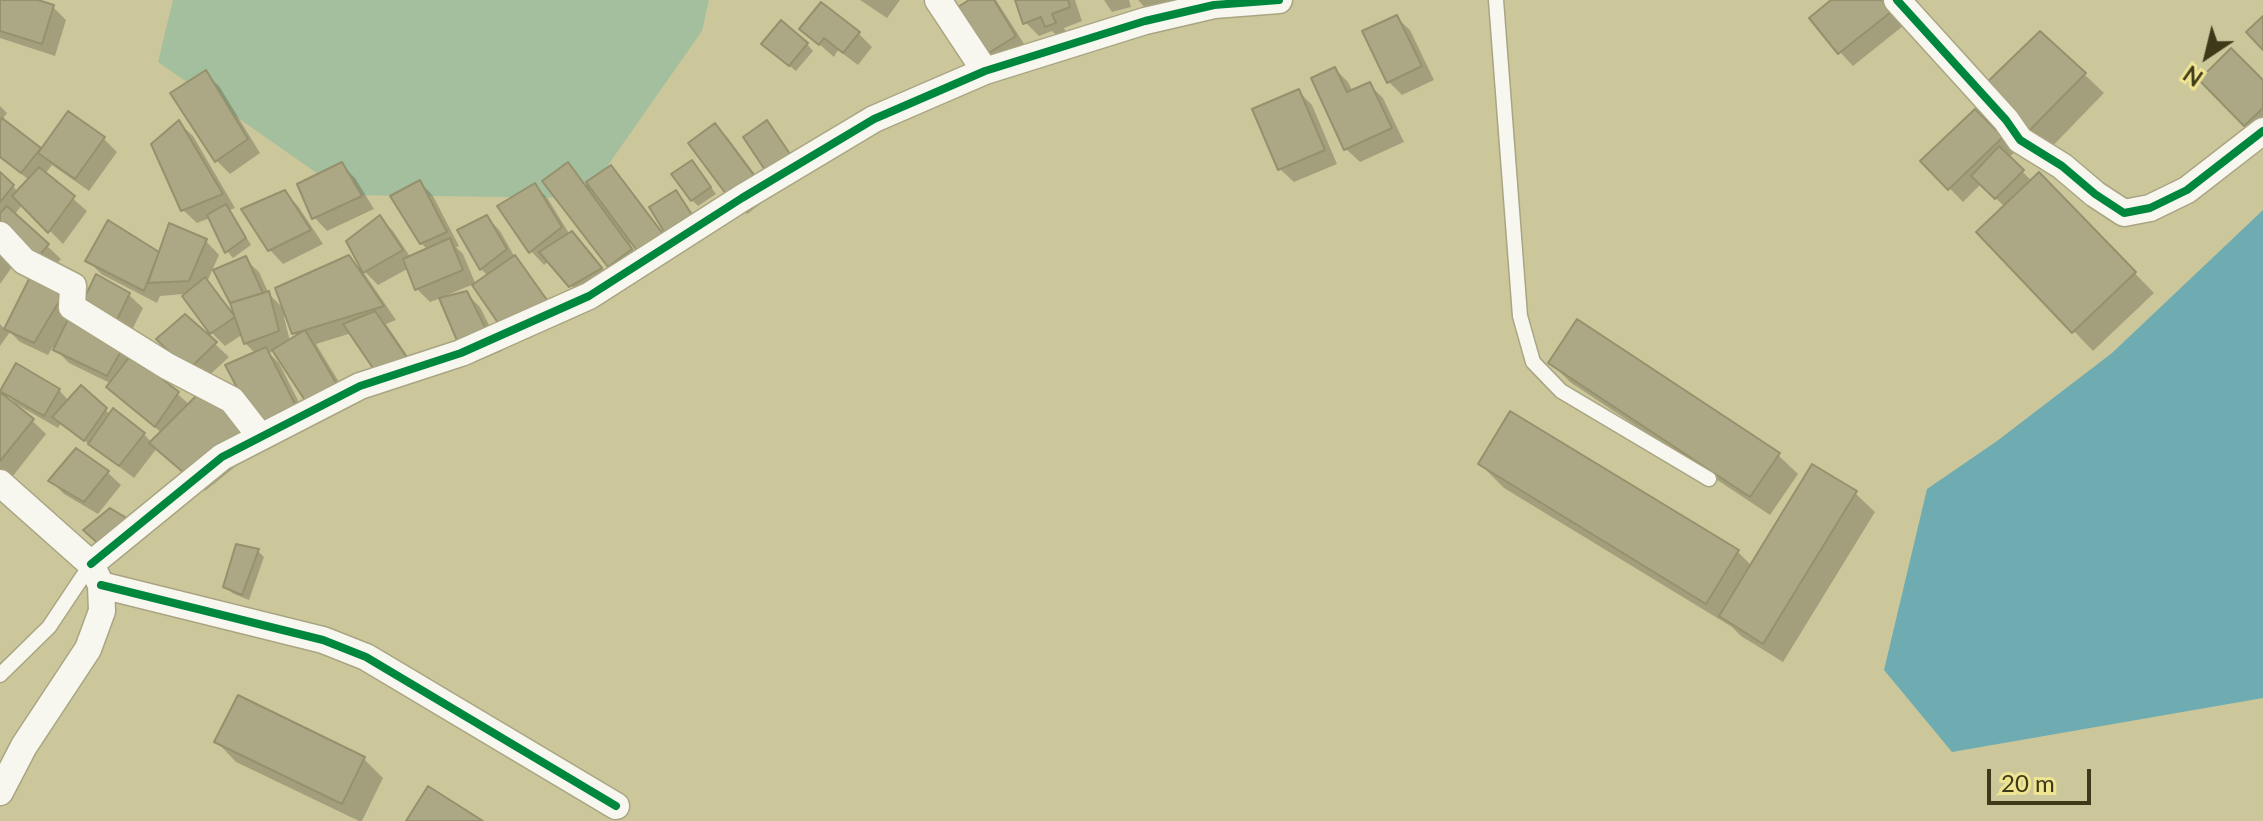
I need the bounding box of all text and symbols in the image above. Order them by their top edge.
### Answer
north arrow [2167,16,2247,96]
text: N [2178,60,2208,92]
scale bar [1991,753,2095,803]
text: 20 m [2001,768,2055,797]

